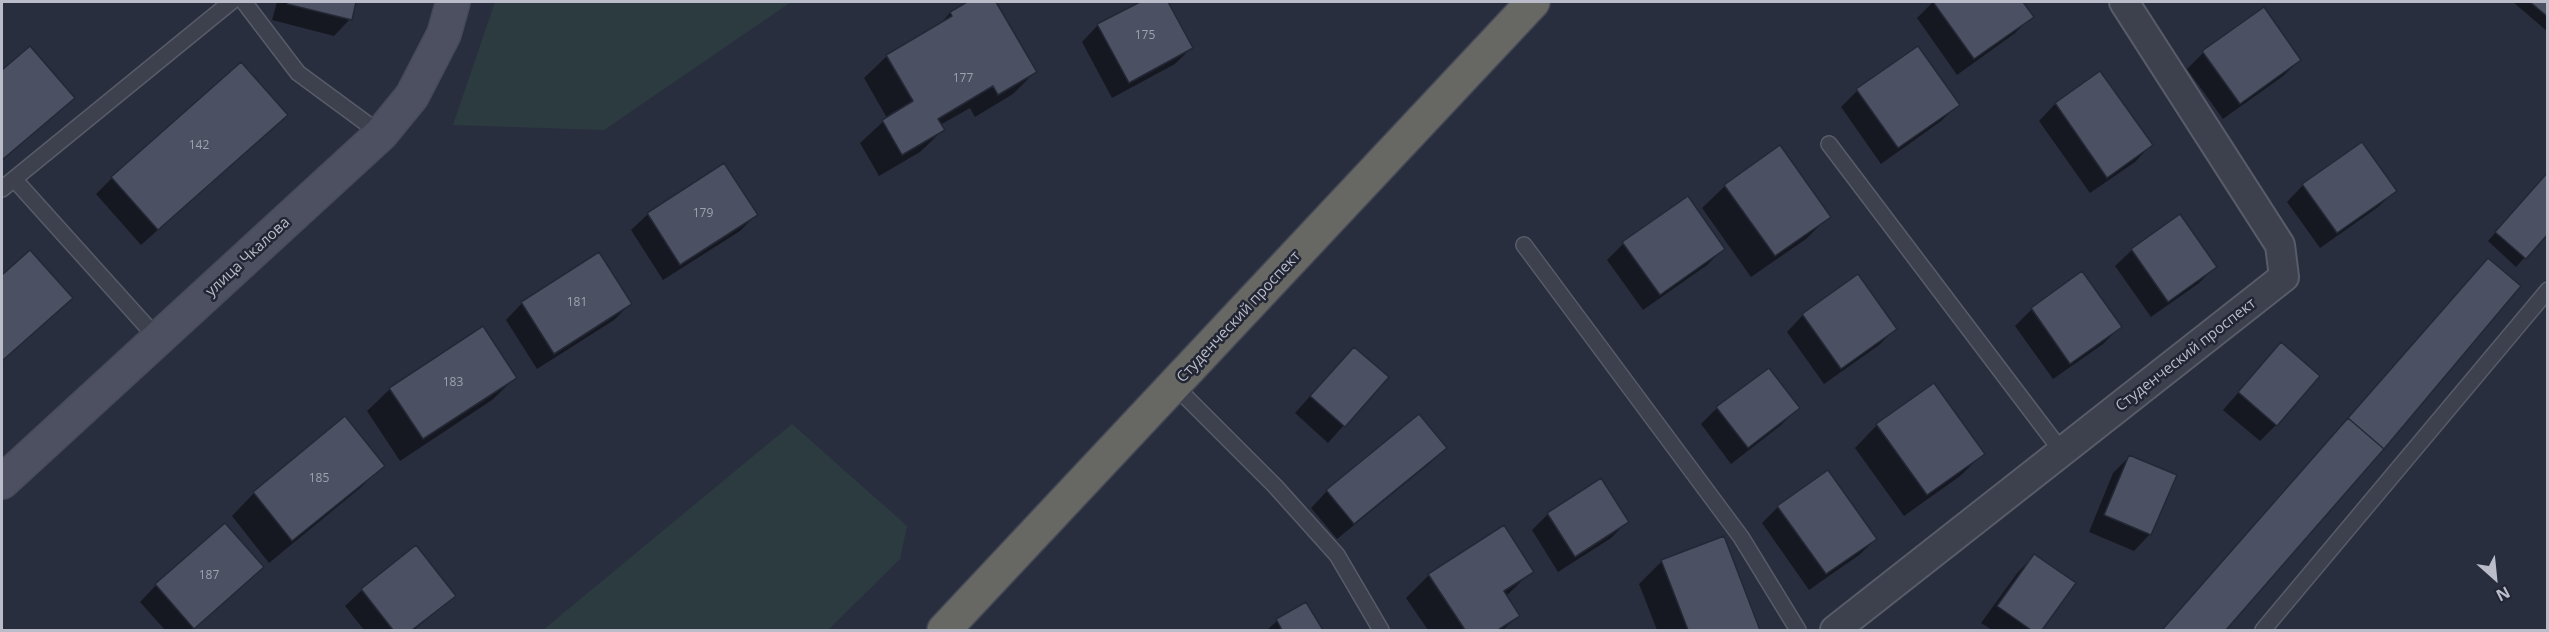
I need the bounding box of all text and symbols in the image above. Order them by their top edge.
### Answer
house number: 175 [1135,29,1155,43]
house number: 177 [953,72,973,86]
house number: 142 [189,139,209,153]
house number: 179 [693,207,713,221]
street label: улица Чкалова [202,213,294,301]
street label: Студенческий проспект [1173,248,1305,386]
street label: Студенческий проспект [2112,295,2260,415]
house number: 181 [567,296,587,310]
house number: 183 [443,376,463,390]
house number: 185 [309,472,329,486]
north arrow [2465,548,2525,608]
house number: 187 [199,569,219,583]
text: N [2492,581,2514,607]

